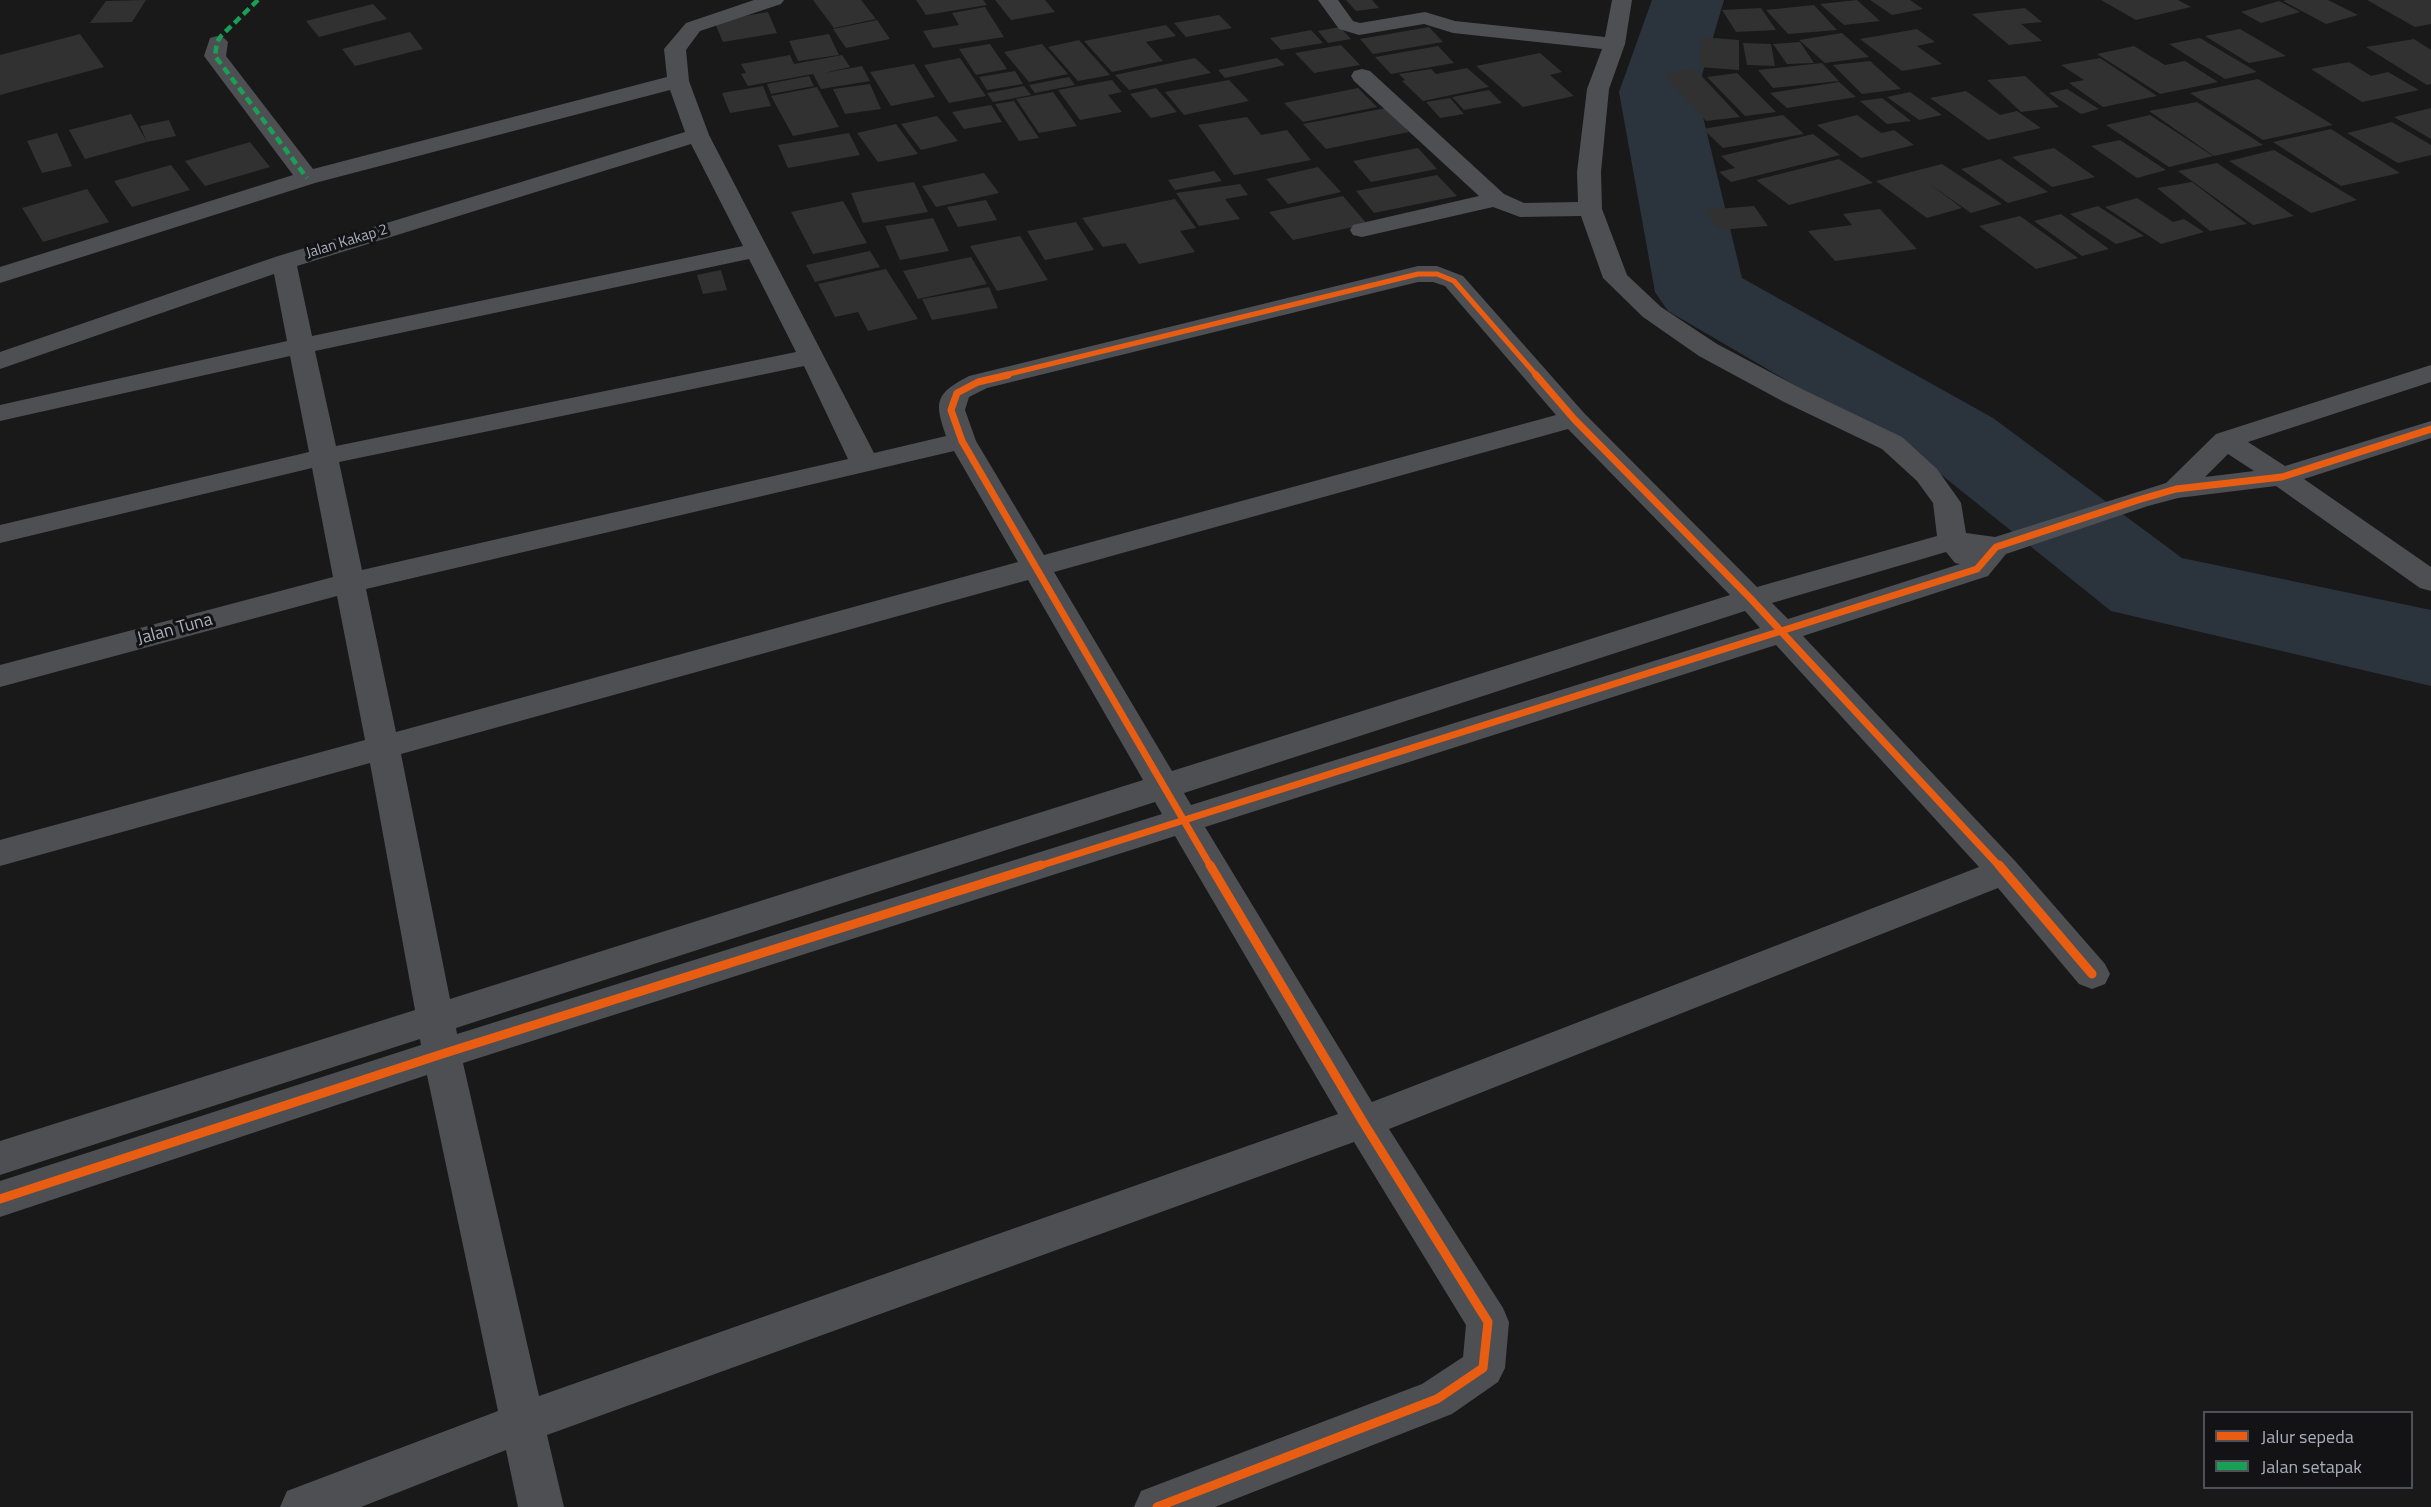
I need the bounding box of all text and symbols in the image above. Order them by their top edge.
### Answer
street label: Jalan Kakap 2 [304,221,390,263]
street label: Jalan Tuna [135,610,215,650]
legend [2203,1411,2413,1489]
text: Jalur sepeda [2261,1423,2354,1450]
text: Jalan setapak [2261,1453,2362,1480]

